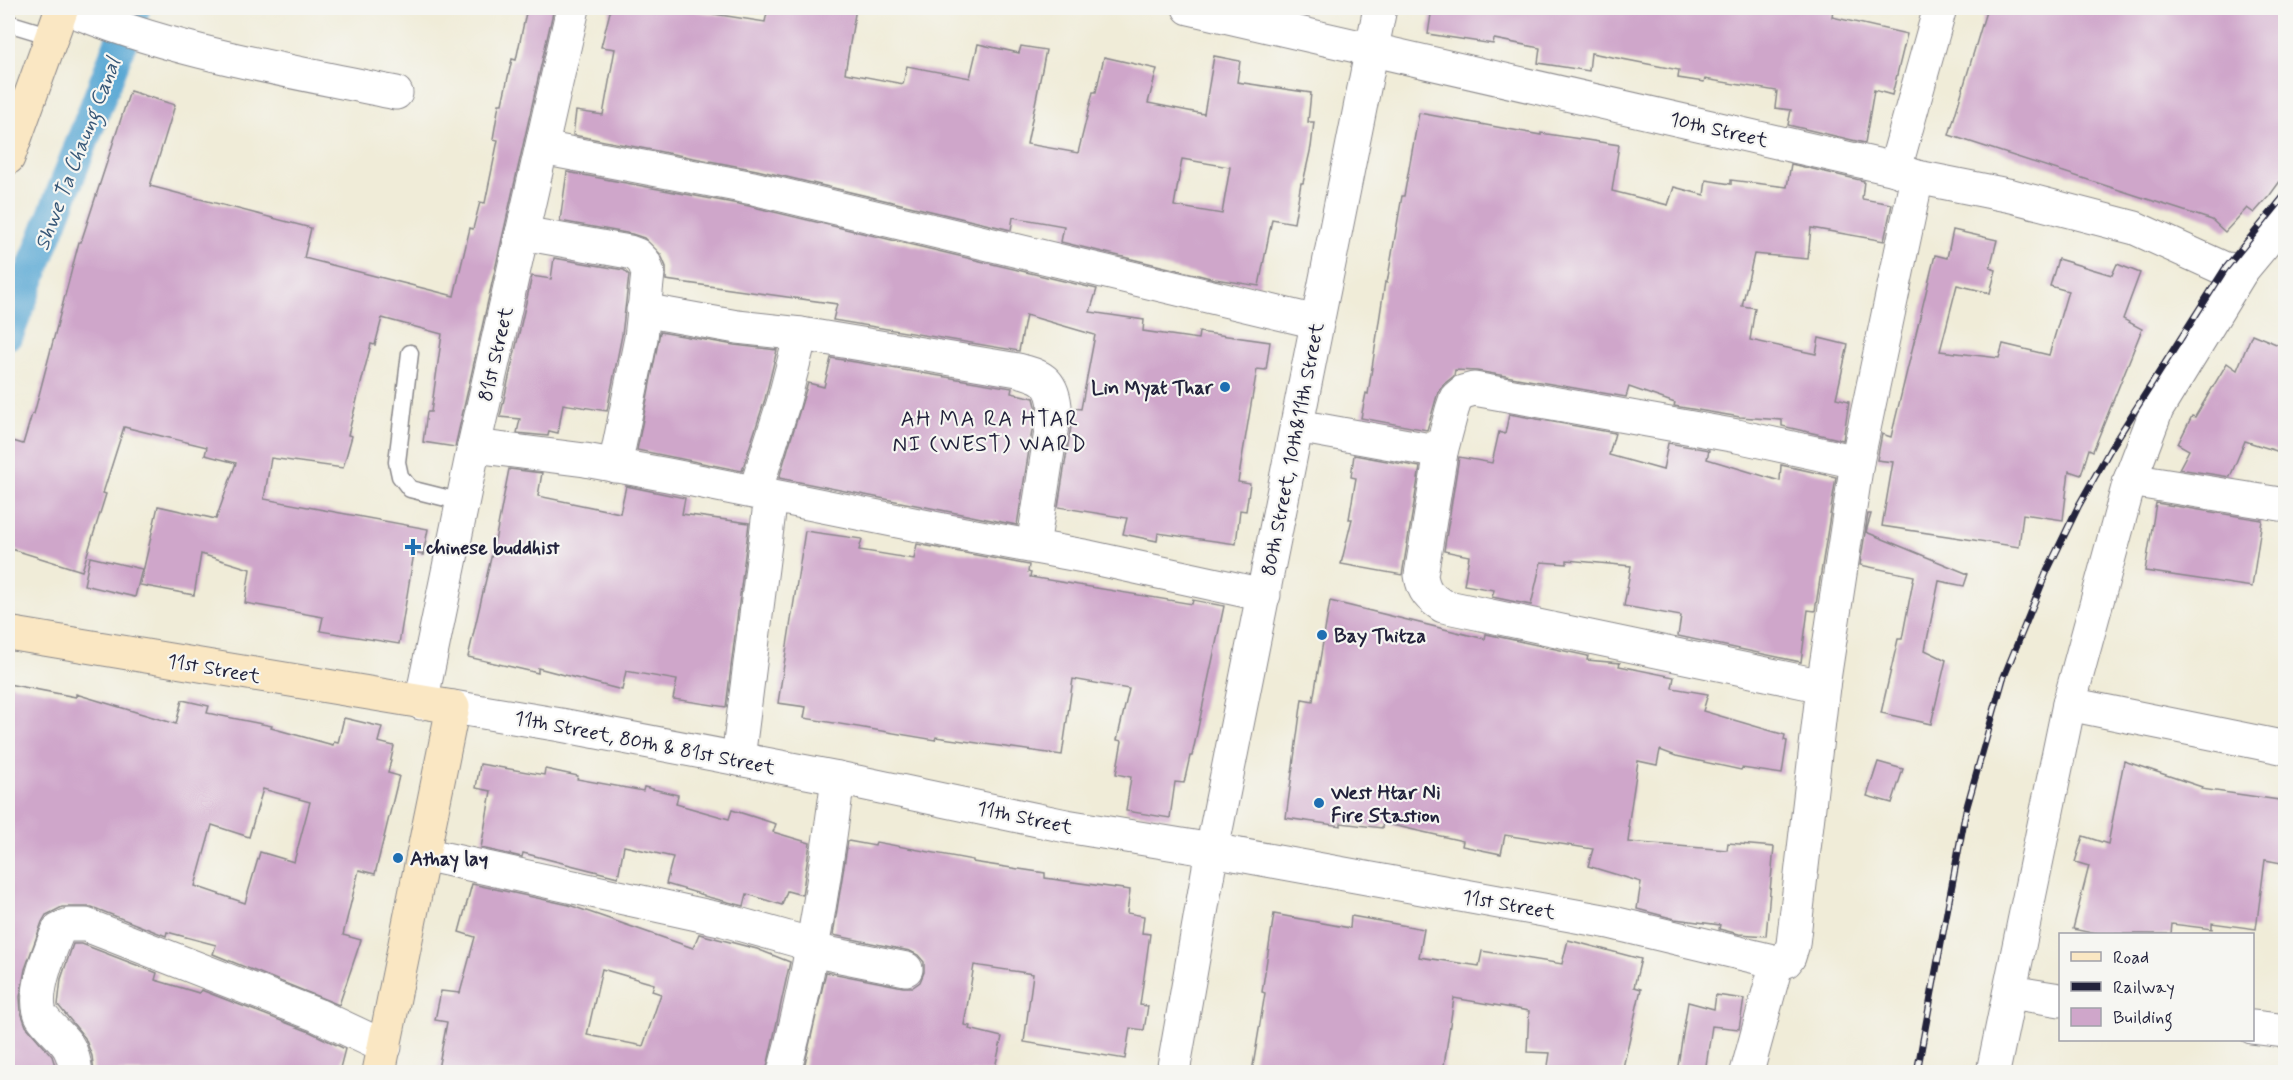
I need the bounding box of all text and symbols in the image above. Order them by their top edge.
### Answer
water label: Shwe Ta Chaung Canal [28,52,130,255]
street label: 10th Street [1667,106,1771,155]
street label: 81st Street [472,304,521,404]
street label: 80th Street, 10th&11th Street [1256,320,1331,578]
place label: Lin Myat Thar [1091,375,1214,402]
marker: Lin Myat Thar [1218,380,1232,394]
district label: AH MA RA HTAR NI (WEST) WARD [893,406,1088,459]
place label: chinese buddhist [425,535,560,562]
marker: chinese buddhist [404,538,422,556]
place label: Bay Thitza [1334,623,1426,650]
marker: Bay Thitza [1315,628,1329,642]
street label: 11st Street [165,648,263,691]
street label: 11th Street, 80th & 81st Street [512,705,778,782]
place label: West Htar Ni Fire Stastion [1330,780,1441,830]
street label: 11th Street [974,795,1075,842]
marker: West Htar Ni Fire Stastion [1312,796,1326,810]
place label: Athay lay [410,846,488,873]
marker: Athay lay [391,851,405,865]
street label: 11st Street [1460,884,1558,927]
legend [2059,933,2254,1041]
text: Road [2113,946,2149,970]
text: Railway [2113,976,2175,1000]
text: Building [2113,1006,2173,1032]

